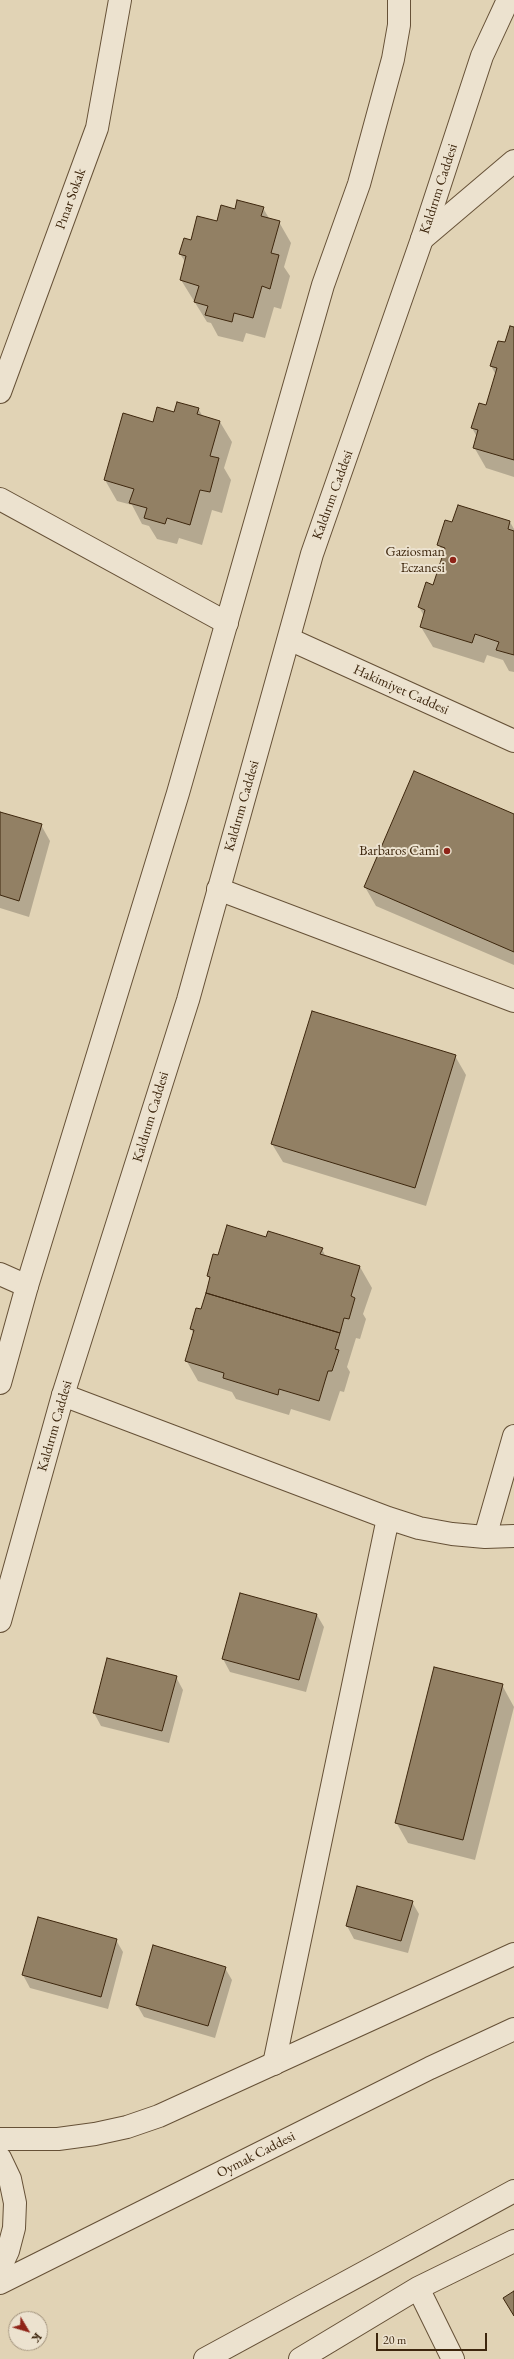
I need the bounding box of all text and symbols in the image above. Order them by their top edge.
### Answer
street label: Kaldırım Caddesi [417,142,461,236]
street label: Pınar Sokak [52,166,90,232]
street label: Kaldırım Caddesi [309,448,357,542]
place label: Gaziosman Eczanesi [385,544,445,576]
marker: Gaziosman Eczanesi [448,555,458,565]
street label: Hakimiyet Caddesi [351,661,451,719]
street label: Kaldırım Caddesi [221,759,263,853]
place label: Barbaros Cami [359,843,439,859]
marker: Barbaros Cami [442,846,452,856]
street label: Kaldırım Caddesi [129,1070,173,1164]
street label: Kaldırım Caddesi [34,1379,76,1473]
street label: Oymak Caddesi [214,2128,298,2182]
north arrow [8,2311,48,2351]
scale bar [378,2325,489,2351]
text: K [29,2330,45,2345]
text: 20 m [383,2332,406,2348]

